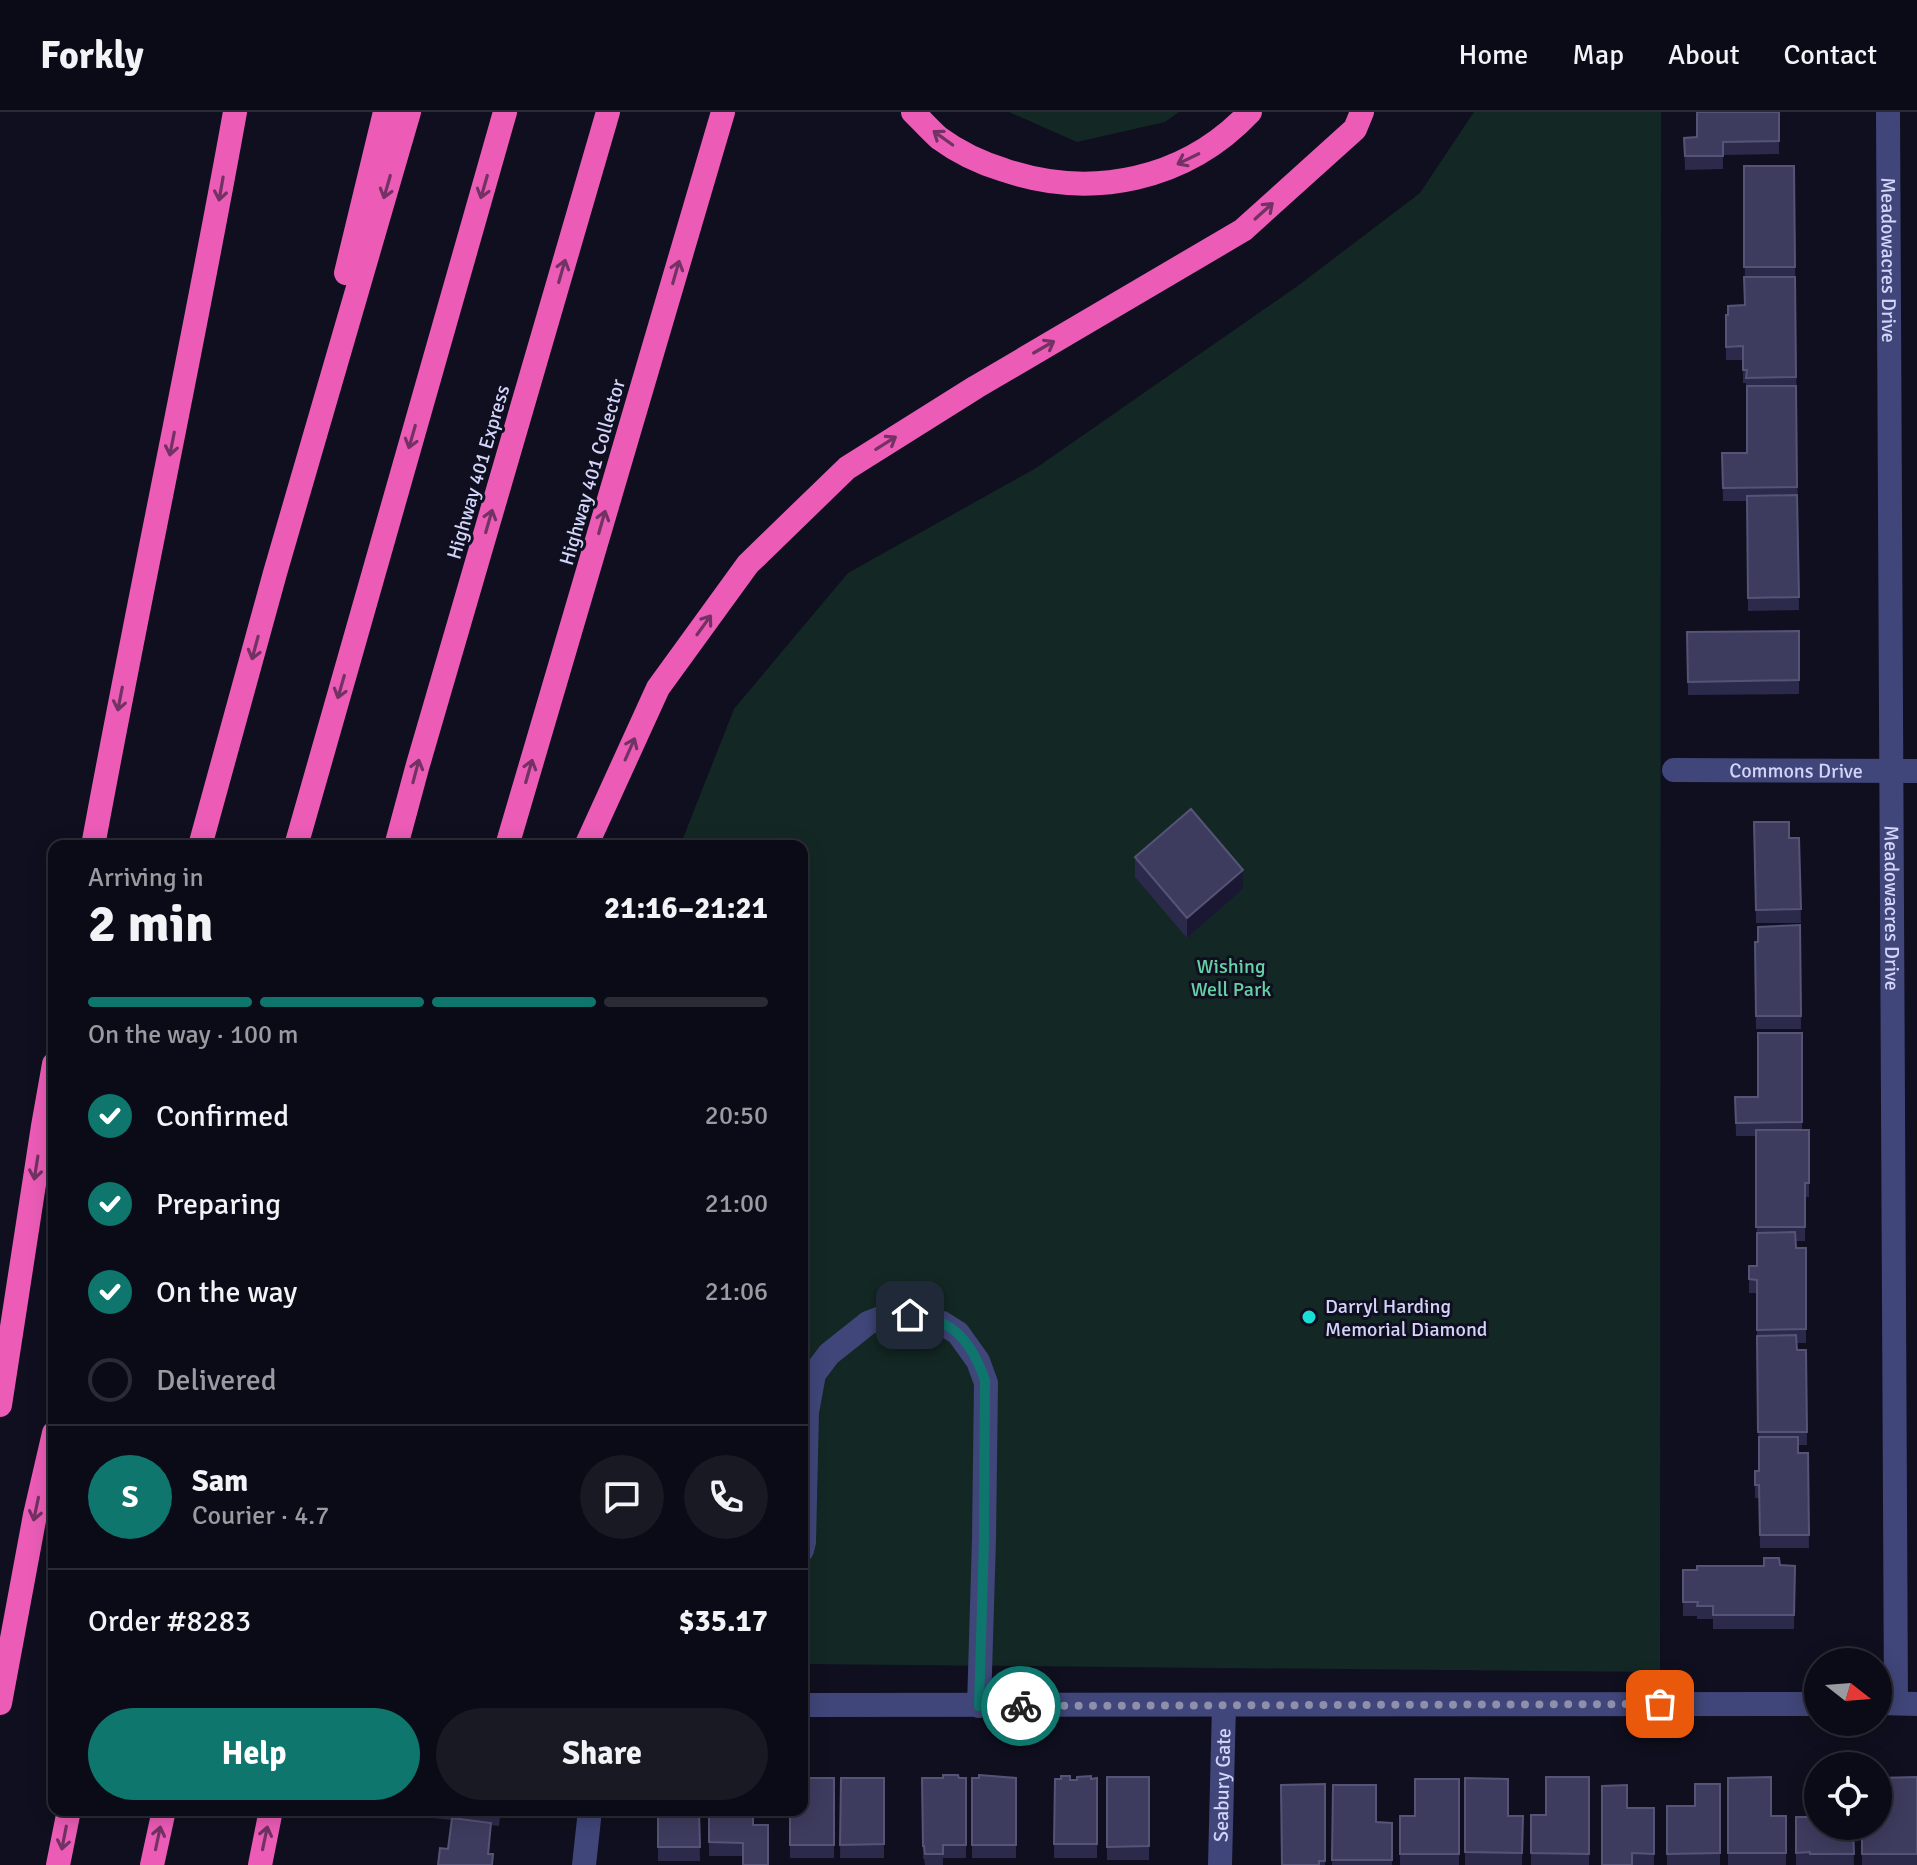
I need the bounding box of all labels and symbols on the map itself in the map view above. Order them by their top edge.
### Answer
one-way arrow [933,130,954,147]
one-way arrow [1177,151,1201,167]
one-way arrow [379,173,394,199]
one-way arrow [476,174,490,199]
one-way arrow [213,176,228,201]
street label: Meadowacres Drive [1875,177,1901,343]
one-way arrow [1254,202,1274,220]
one-way arrow [555,259,570,285]
one-way arrow [669,260,684,286]
one-way arrow [1031,339,1055,354]
street label: Highway 401 Collector [554,376,631,568]
street label: Highway 401 Express [442,382,515,562]
one-way arrow [404,424,419,449]
one-way arrow [164,431,179,456]
one-way arrow [874,435,897,451]
one-way arrow [483,509,497,534]
one-way arrow [595,509,610,535]
one-way arrow [695,615,712,636]
one-way arrow [246,635,261,661]
one-way arrow [333,674,347,699]
one-way arrow [112,686,127,711]
one-way arrow [623,738,638,762]
one-way arrow [409,758,424,784]
street label: Commons Drive [1729,758,1863,784]
one-way arrow [522,759,537,785]
street label: Meadowacres Drive [1879,825,1904,991]
park label: Wishing Well Park [1191,954,1271,1002]
one-way arrow [28,1155,43,1181]
pin [876,1281,944,1349]
place label: Darryl Harding Memorial Diamond [1325,1294,1487,1342]
marker: Darryl Harding Memorial Diamond [1300,1308,1318,1326]
one-way arrow [28,1496,43,1521]
north arrow [1804,1648,1892,1736]
courier [981,1666,1061,1746]
pin [1626,1670,1694,1738]
street label: Seabury Gate [1209,1728,1236,1842]
one-way arrow [55,1824,70,1850]
one-way arrow [151,1825,166,1851]
one-way arrow [259,1825,274,1851]

